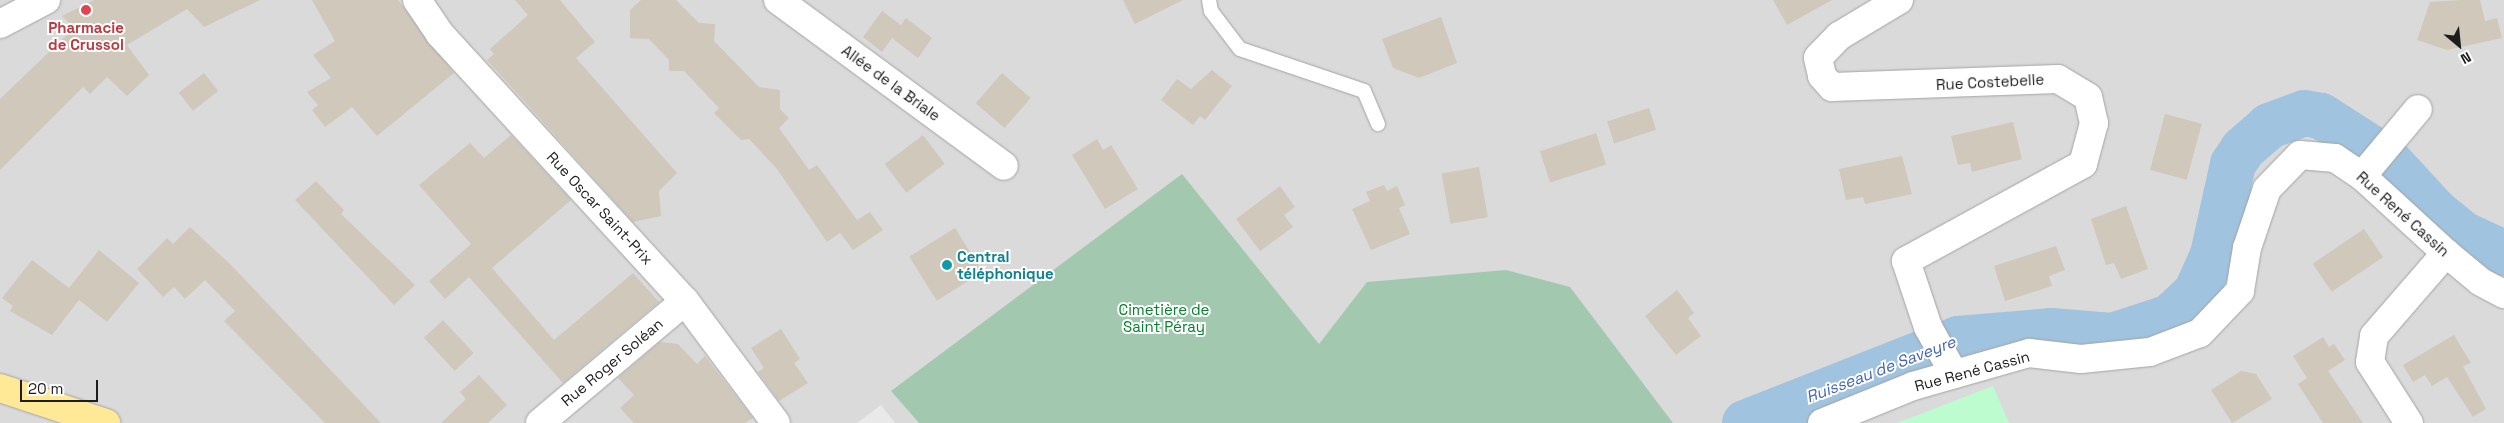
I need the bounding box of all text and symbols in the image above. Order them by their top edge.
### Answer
marker: Pharmacie de Crussol [80,4,92,16]
place label: Pharmacie de Crussol [48,18,124,53]
north arrow [2434,20,2484,70]
street label: Allée de la Briale [838,41,944,125]
text: N [2458,48,2474,68]
street label: Rue Costebelle [1935,70,2045,94]
street label: Rue Oscar Saint-Prix [543,148,657,268]
street label: Rue René Cassin [2353,168,2453,260]
place label: Central téléphonique [957,247,1054,282]
marker: Central téléphonique [941,259,953,271]
park label: Cimetière de Saint Péray [1119,300,1209,335]
street label: Rue Roger Soléan [558,314,666,410]
water label: Ruisseau de Saveyre [1804,333,1958,407]
street label: Rue René Cassin [1912,347,2032,395]
scale bar [22,370,100,402]
text: 20 m [28,379,63,398]

